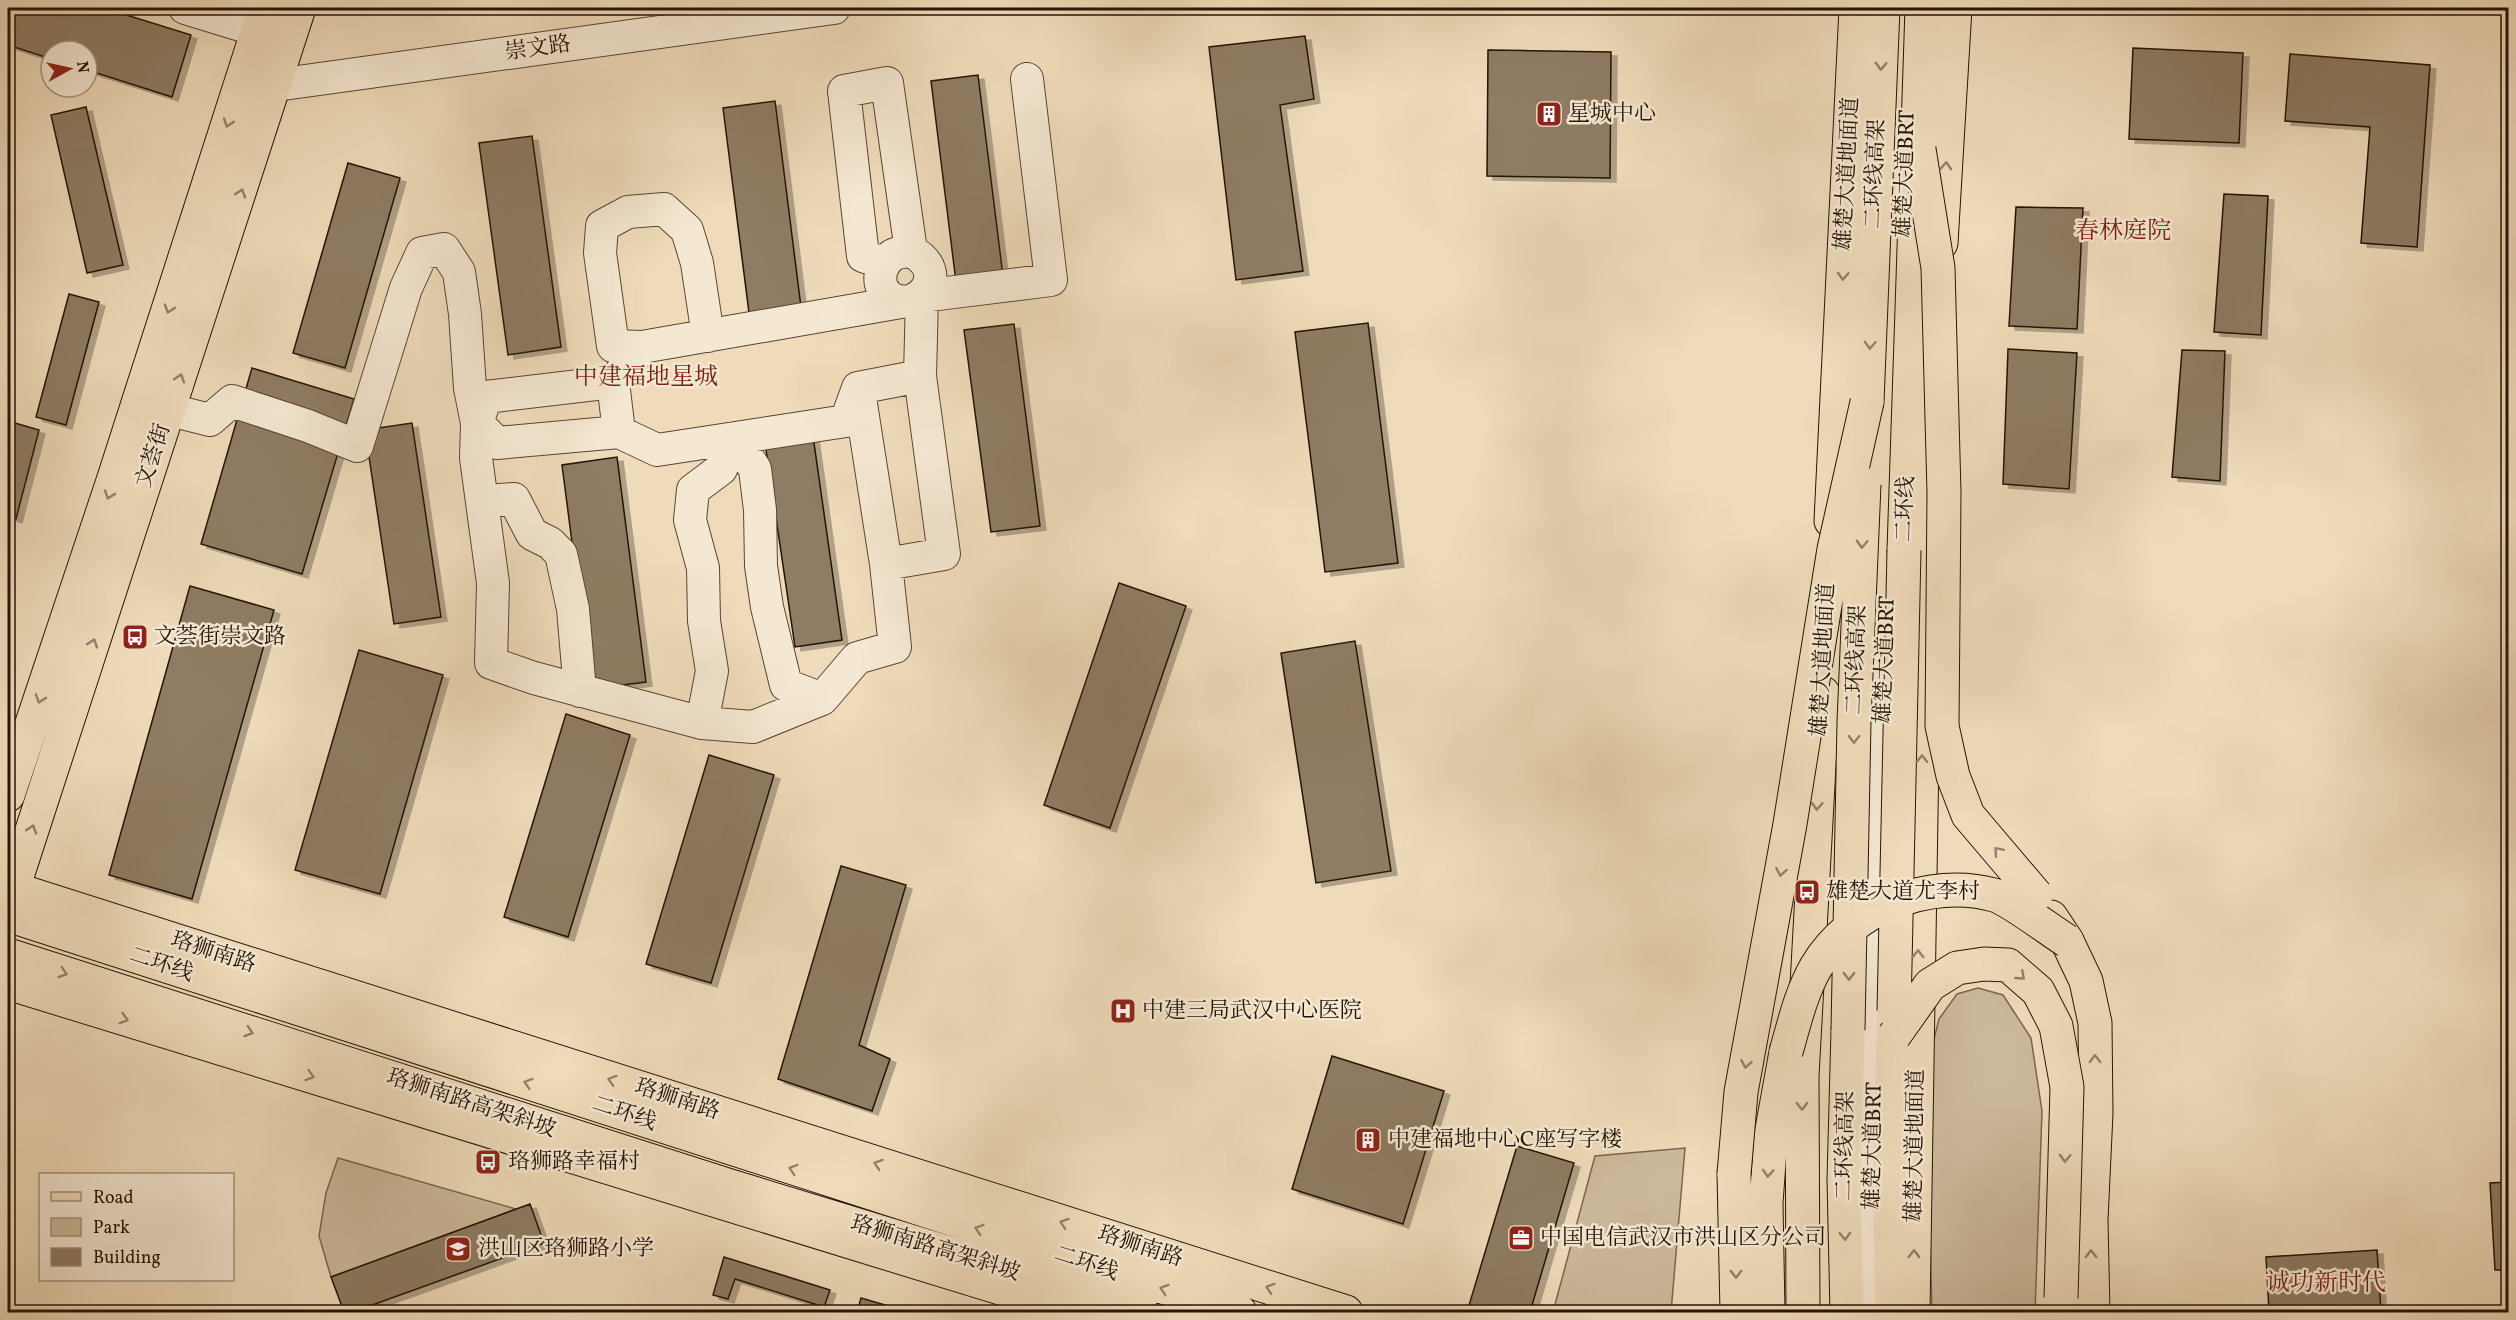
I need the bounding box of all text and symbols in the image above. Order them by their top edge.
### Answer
street label: 崇文路 [503,29,573,69]
north arrow [39,39,99,99]
text: N [70,60,94,75]
one-way arrow [1874,61,1887,70]
street label: 雄楚大道地面道 [1828,96,1868,252]
building icon: 星城中心 [1534,99,1564,129]
place label: 星城中心 [1568,99,1656,130]
street label: 雄楚大道BRT [1888,109,1924,239]
one-way arrow [223,117,235,128]
street label: 二环线高架 [1859,118,1893,230]
one-way arrow [1939,161,1952,170]
one-way arrow [233,188,246,199]
district label: 春林庭院 [2075,215,2171,249]
one-way arrow [1836,271,1849,280]
one-way arrow [163,303,176,314]
one-way arrow [1863,340,1876,349]
district label: 中建福地星城 [574,361,718,395]
one-way arrow [173,373,185,384]
street label: 文荟街 [129,420,179,492]
street label: 二环线 [1889,475,1923,543]
one-way arrow [104,489,116,500]
one-way arrow [1855,540,1868,549]
street label: 雄楚大道地面道 [1804,582,1844,738]
street label: 雄楚大道BRT [1868,595,1904,725]
street label: 二环线高架 [1840,604,1874,716]
bus stop icon: 文荟街崇文路 [120,622,150,652]
place label: 文荟街崇文路 [154,622,286,653]
one-way arrow [86,638,98,649]
one-way arrow [34,693,47,704]
one-way arrow [1848,734,1860,743]
one-way arrow [1915,755,1928,764]
one-way arrow [1811,802,1824,811]
one-way arrow [25,824,38,835]
one-way arrow [1994,847,2005,858]
one-way arrow [1775,867,1788,877]
bus stop icon: 雄楚大道尤李村 [1792,877,1822,907]
place label: 雄楚大道尤李村 [1826,877,1980,908]
street label: 珞狮南路 [166,925,260,981]
street label: 二环线 [125,940,197,990]
one-way arrow [1912,950,1925,959]
one-way arrow [57,966,68,978]
one-way arrow [2014,969,2025,980]
one-way arrow [1843,971,1855,980]
hospital icon: 中建三局武汉中心医院 [1108,996,1138,1026]
place label: 中建三局武汉中心医院 [1142,996,1362,1027]
one-way arrow [118,1012,129,1024]
one-way arrow [243,1025,254,1038]
one-way arrow [2089,1055,2101,1064]
one-way arrow [1740,1059,1753,1069]
street label: 珞狮南路高架斜坡 [383,1062,559,1146]
one-way arrow [304,1069,315,1081]
street label: 雄楚大道地面道 [1899,1069,1933,1223]
street label: 珞狮南路 [630,1072,724,1128]
one-way arrow [607,1074,618,1087]
one-way arrow [523,1078,534,1091]
street label: 雄楚大道BRT [1857,1082,1891,1210]
street label: 二环线 [588,1089,660,1139]
street label: 二环线高架 [1830,1091,1862,1201]
one-way arrow [1796,1101,1808,1110]
building icon: 中建福地中心C座写字楼 [1353,1125,1383,1155]
place label: 中建福地中心C座写字楼 [1388,1125,1622,1156]
bus stop icon: 珞狮路幸福村 [473,1147,503,1177]
place label: 珞狮路幸福村 [508,1147,640,1178]
one-way arrow [2059,1154,2071,1163]
one-way arrow [873,1159,884,1171]
one-way arrow [788,1164,799,1176]
one-way arrow [1762,1168,1775,1177]
legend [39,1173,234,1281]
text: Road [93,1186,134,1211]
street label: 珞狮南路高架斜坡 [846,1208,1024,1290]
text: Park [93,1216,130,1241]
one-way arrow [1059,1218,1070,1230]
street label: 珞狮南路 [1093,1219,1187,1275]
office icon: 中国电信武汉市洪山区分公司 [1506,1223,1536,1253]
place label: 中国电信武汉市洪山区分公司 [1540,1223,1826,1254]
one-way arrow [974,1224,985,1236]
one-way arrow [1839,1231,1852,1240]
school or university icon: 洪山区珞狮路小学 [443,1234,473,1264]
place label: 洪山区珞狮路小学 [478,1234,654,1265]
street label: 二环线 [1050,1239,1122,1289]
text: Building [93,1246,161,1271]
one-way arrow [1908,1250,1920,1259]
one-way arrow [2085,1250,2098,1259]
district label: 诚功新时代 [2266,1267,2386,1301]
one-way arrow [1730,1270,1742,1279]
one-way arrow [1159,1283,1170,1296]
one-way arrow [1265,1283,1276,1296]

